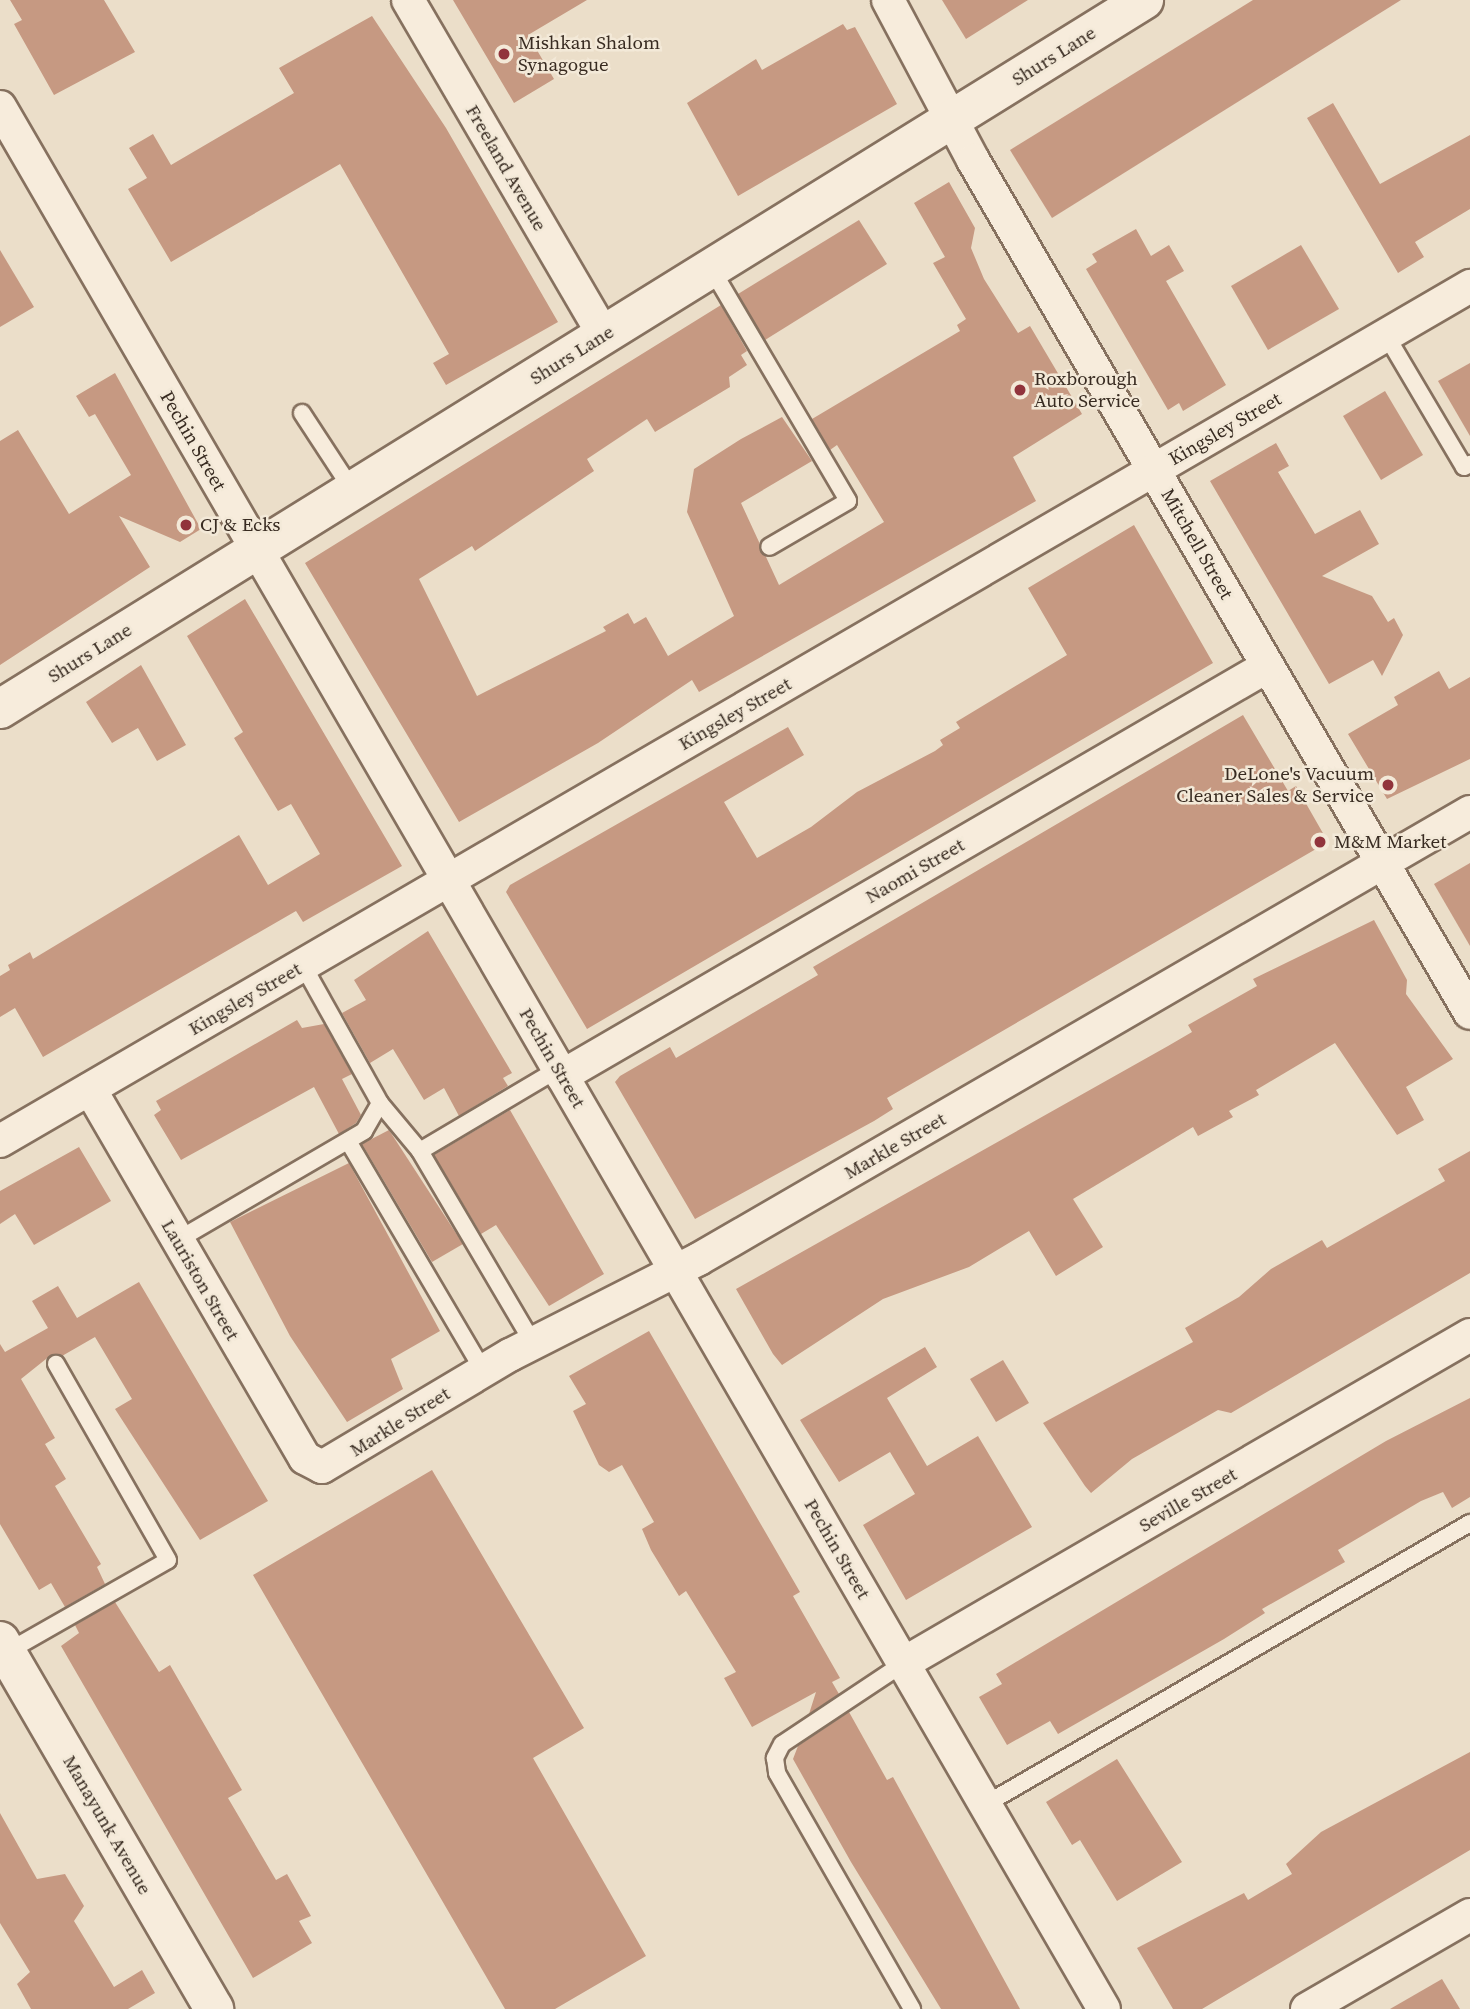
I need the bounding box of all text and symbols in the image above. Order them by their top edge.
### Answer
street label: Shurs Lane [1008,21,1100,91]
place label: Mishkan Shalom Synagogue [518,32,660,76]
marker: Mishkan Shalom Synagogue [496,46,512,62]
street label: Freeland Avenue [461,101,551,235]
street label: Shurs Lane [526,320,618,390]
place label: Roxborough Auto Service [1034,368,1140,412]
marker: Roxborough Auto Service [1012,382,1028,398]
street label: Pechin Street [155,387,231,495]
street label: Kingsley Street [1165,388,1285,470]
street label: Mitchell Street [1156,485,1238,603]
place label: CJ & Ecks [200,514,281,536]
marker: CJ & Ecks [178,517,194,533]
street label: Shurs Lane [44,618,136,688]
street label: Kingsley Street [675,673,795,755]
place label: DeLone's Vacuum Cleaner Sales & Service [1176,763,1374,807]
marker: DeLone's Vacuum Cleaner Sales & Service [1380,777,1396,793]
place label: M&M Market [1334,831,1446,853]
street label: Naomi Street [862,834,968,908]
marker: M&M Market [1312,834,1328,850]
street label: Kingsley Street [185,958,305,1040]
street label: Pechin Street [514,1004,590,1112]
street label: Markle Street [840,1108,950,1184]
street label: Lauriston Street [156,1216,244,1344]
street label: Markle Street [346,1382,454,1462]
street label: Seville Street [1135,1463,1241,1537]
street label: Pechin Street [799,1495,875,1603]
street label: Manayunk Avenue [58,1751,156,1899]

